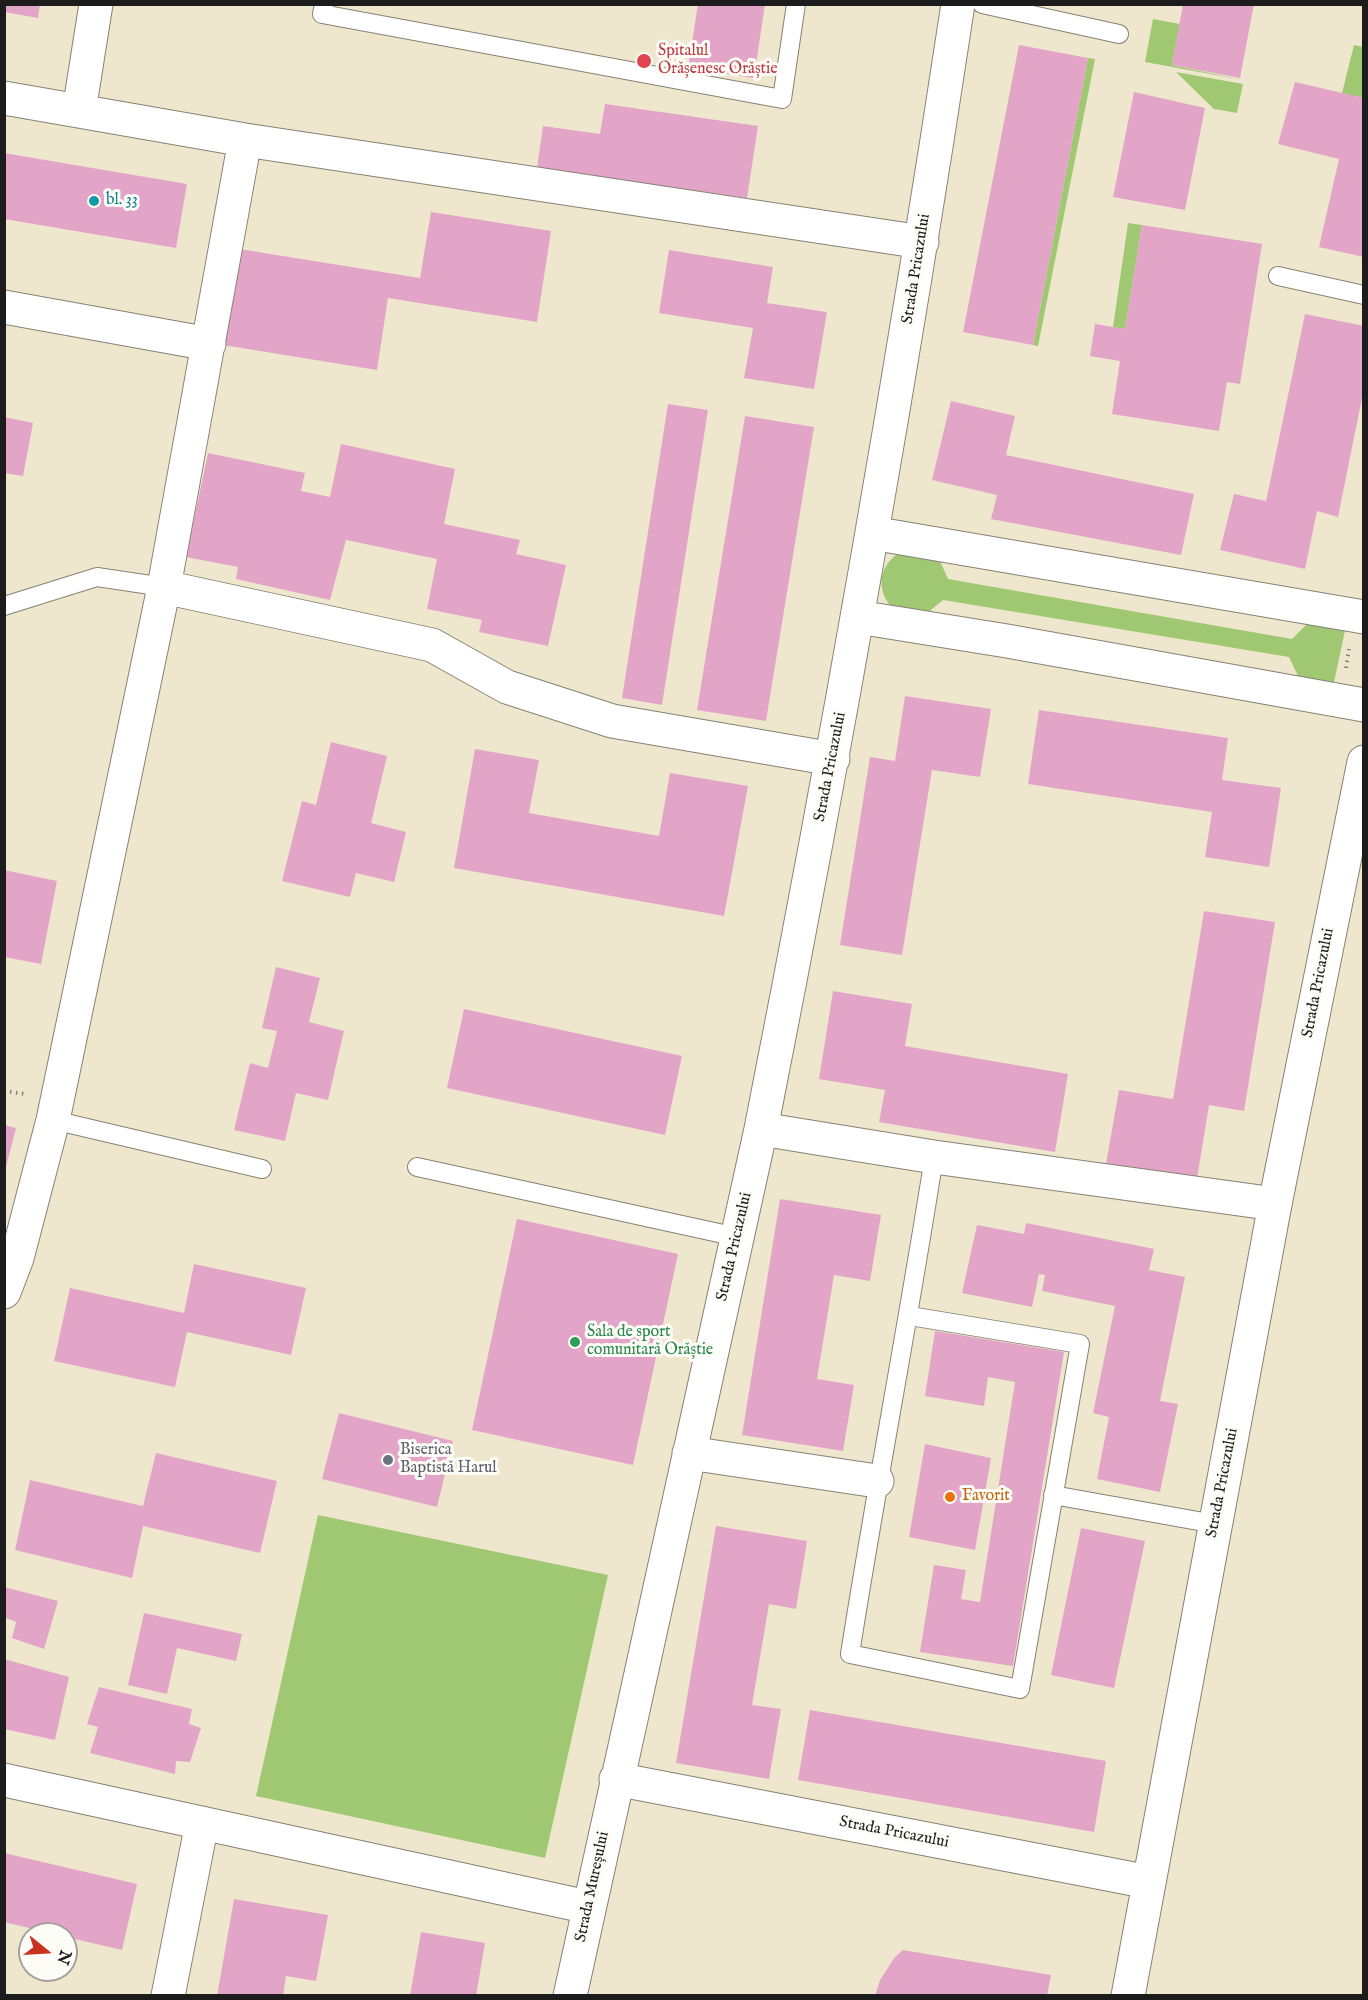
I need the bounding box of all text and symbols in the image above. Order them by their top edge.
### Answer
place label: Spitalul Orășenesc Orăștie [658,42,778,80]
marker: Spitalul Orășenesc Orăștie [635,52,653,70]
place label: bl. 33 [106,191,138,211]
marker: bl. 33 [87,194,101,208]
street label: Strada Pricazului [899,213,935,325]
street label: Strada Pricazului [811,711,851,823]
street label: Strada Pricazului [1299,927,1339,1039]
street label: Strada Pricazului [713,1191,757,1303]
place label: Sala de sport comunitară Orăștie [587,1323,713,1361]
marker: Sala de sport comunitară Orăștie [568,1335,582,1349]
street label: Strada Pricazului [1203,1427,1243,1539]
place label: Biserica Baptistă Harul [400,1441,497,1479]
marker: Biserica Baptistă Harul [381,1453,395,1467]
place label: Favorit [962,1487,1010,1507]
marker: Favorit [943,1490,957,1504]
street label: Strada Pricazului [838,1813,950,1853]
street label: Strada Mureșului [572,1830,614,1944]
north arrow [18,1922,78,1982]
text: N [52,1947,75,1967]

